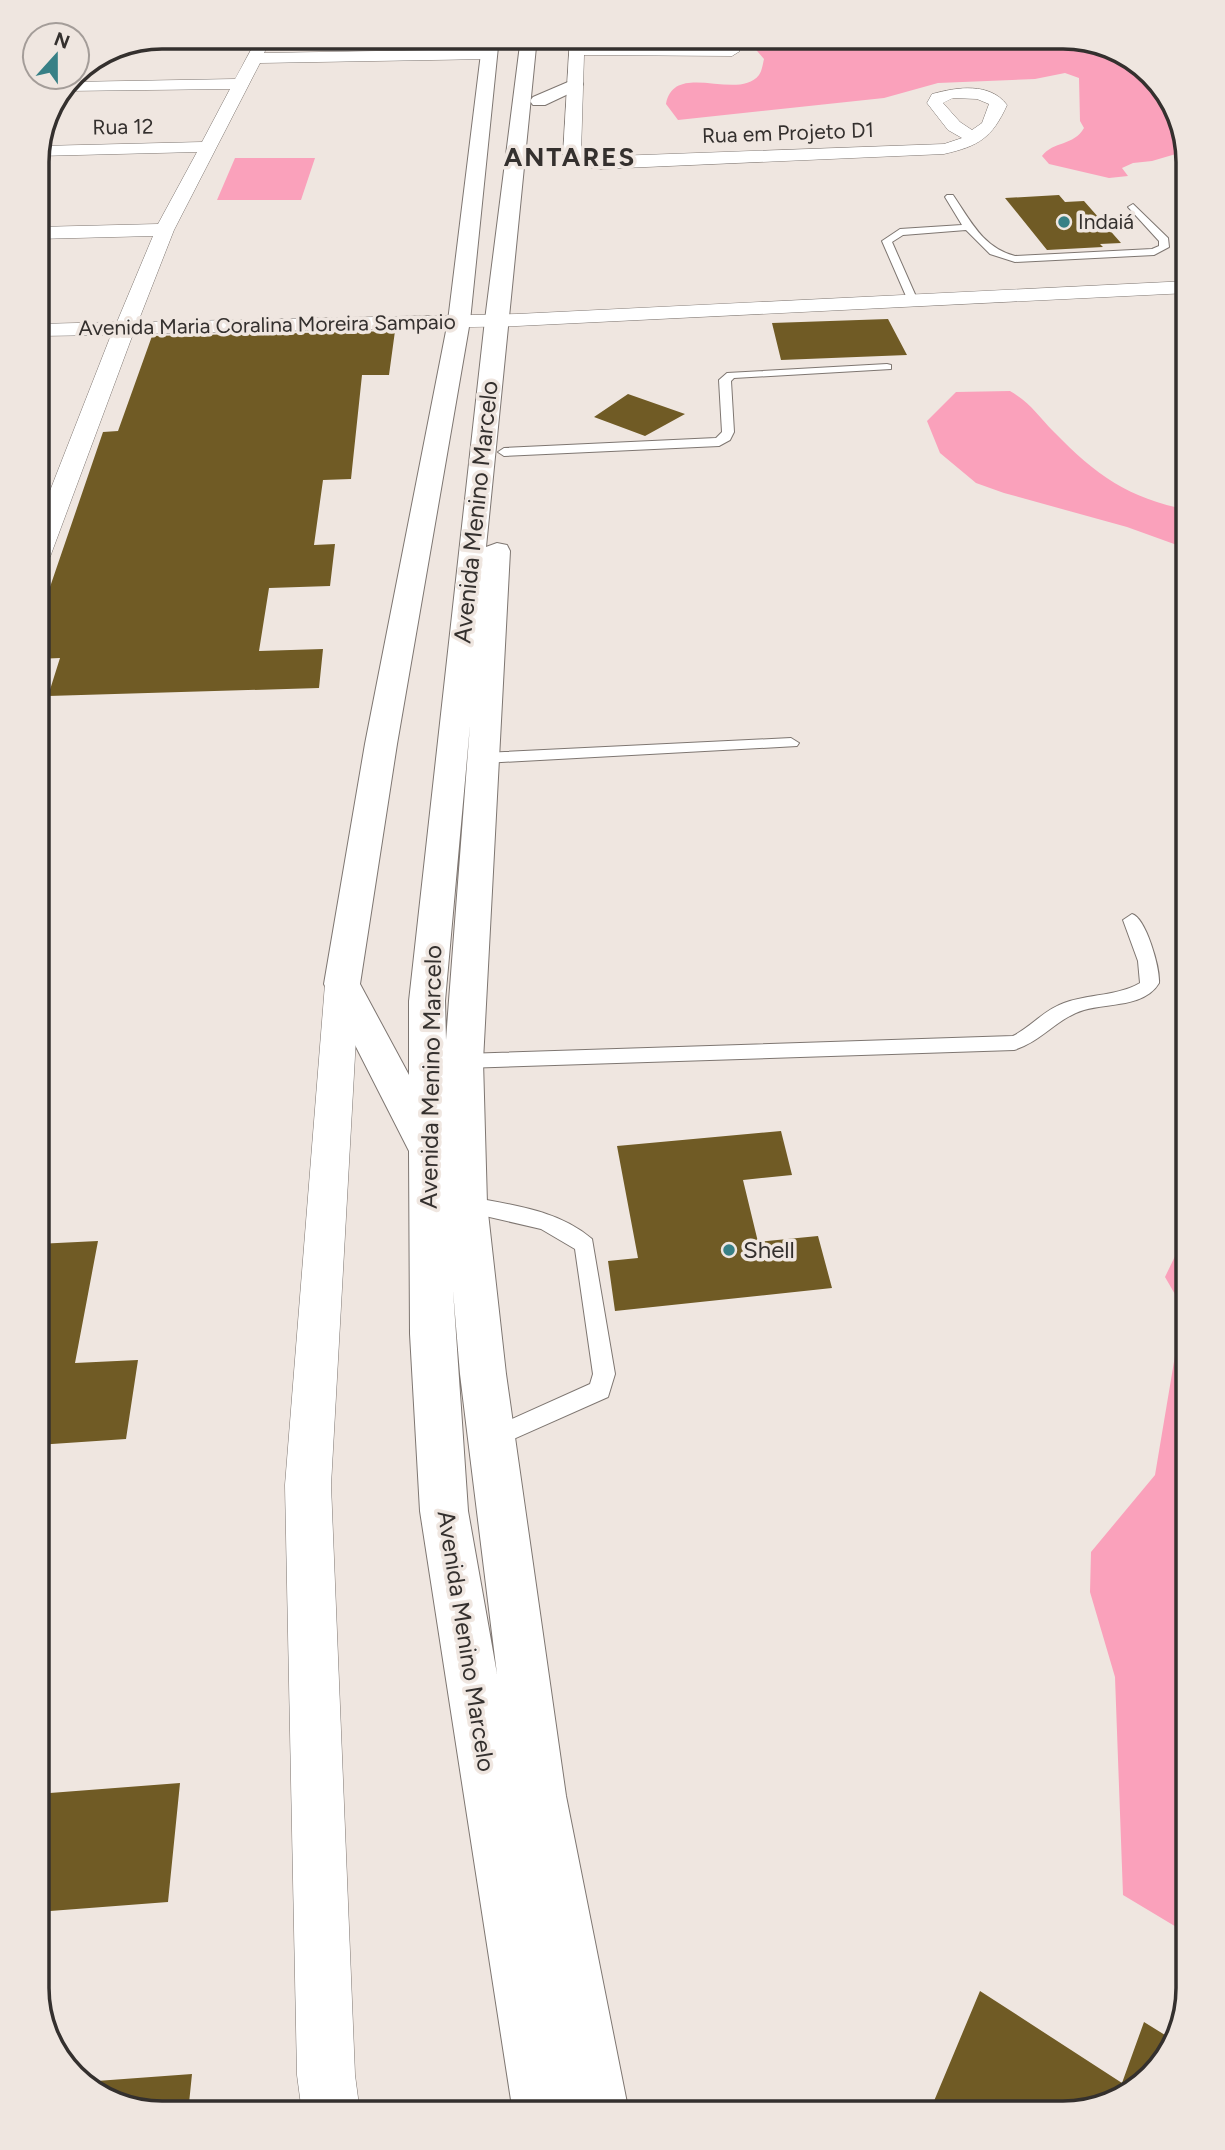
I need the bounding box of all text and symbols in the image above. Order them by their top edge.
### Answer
north arrow [21,21,91,91]
text: N [51,27,73,54]
street label: Rua 12 [92,113,154,140]
street label: Rua em Projeto D1 [702,117,874,148]
district label: ANTARES [504,141,636,173]
place label: Indaiá [1078,209,1134,234]
marker: Indaiá [1056,214,1072,230]
street label: Avenida Maria Coralina Moreira Sampaio [78,309,456,340]
street label: Avenida Menino Marcelo [447,379,504,645]
street label: Avenida Menino Marcelo [414,945,447,1209]
place label: Shell [743,1235,795,1264]
marker: Shell [721,1242,737,1258]
street label: Avenida Menino Marcelo [432,1508,501,1774]

